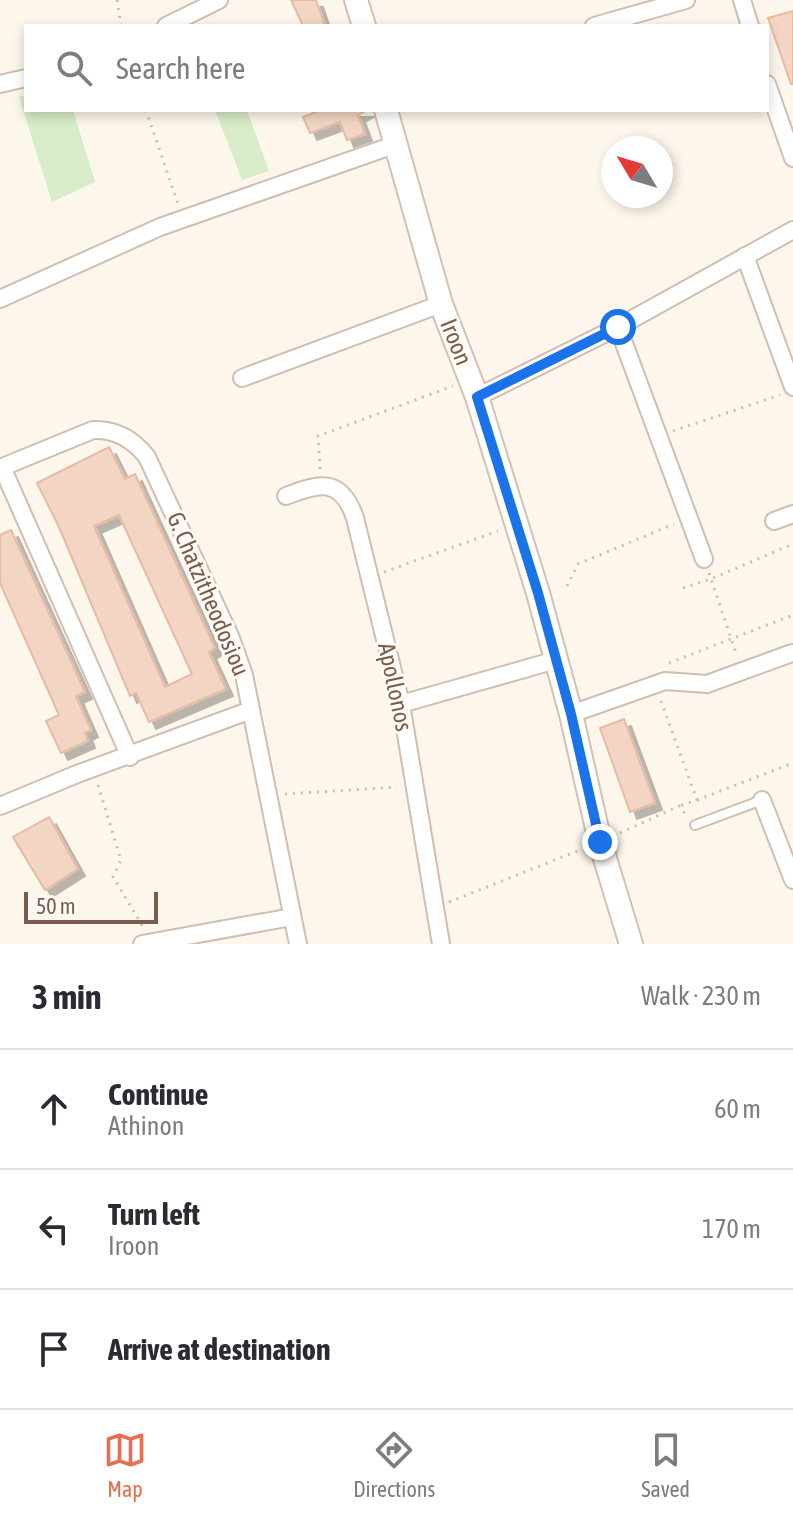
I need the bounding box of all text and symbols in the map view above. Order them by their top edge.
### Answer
search box [24,24,769,112]
icon: search [52,46,96,90]
text: Search here [116,51,245,85]
north arrow [601,136,673,208]
route start [600,309,636,345]
street label: Iroon [435,315,478,369]
street label: G. Chatzitheodosiou [162,508,255,680]
street label: Apollonos [373,640,418,734]
route end [582,824,618,860]
scale bar [24,888,158,924]
text: 50 m [36,893,76,919]
text: 3 min [32,977,101,1016]
text: Walk · 230 m [641,981,761,1011]
text: Continue [108,1077,208,1111]
icon: ahead [32,1087,76,1131]
text: 60 m [714,1094,761,1124]
text: Athinon [108,1111,184,1141]
text: Turn left [108,1197,200,1231]
icon: left [32,1207,76,1251]
text: 170 m [702,1214,761,1244]
text: Iroon [108,1231,159,1261]
icon: arrive [32,1327,76,1371]
text: Arrive at destination [108,1332,330,1366]
tab: Map [103,1428,147,1502]
tab: Directions [353,1428,435,1502]
tab: Saved [641,1428,690,1502]

